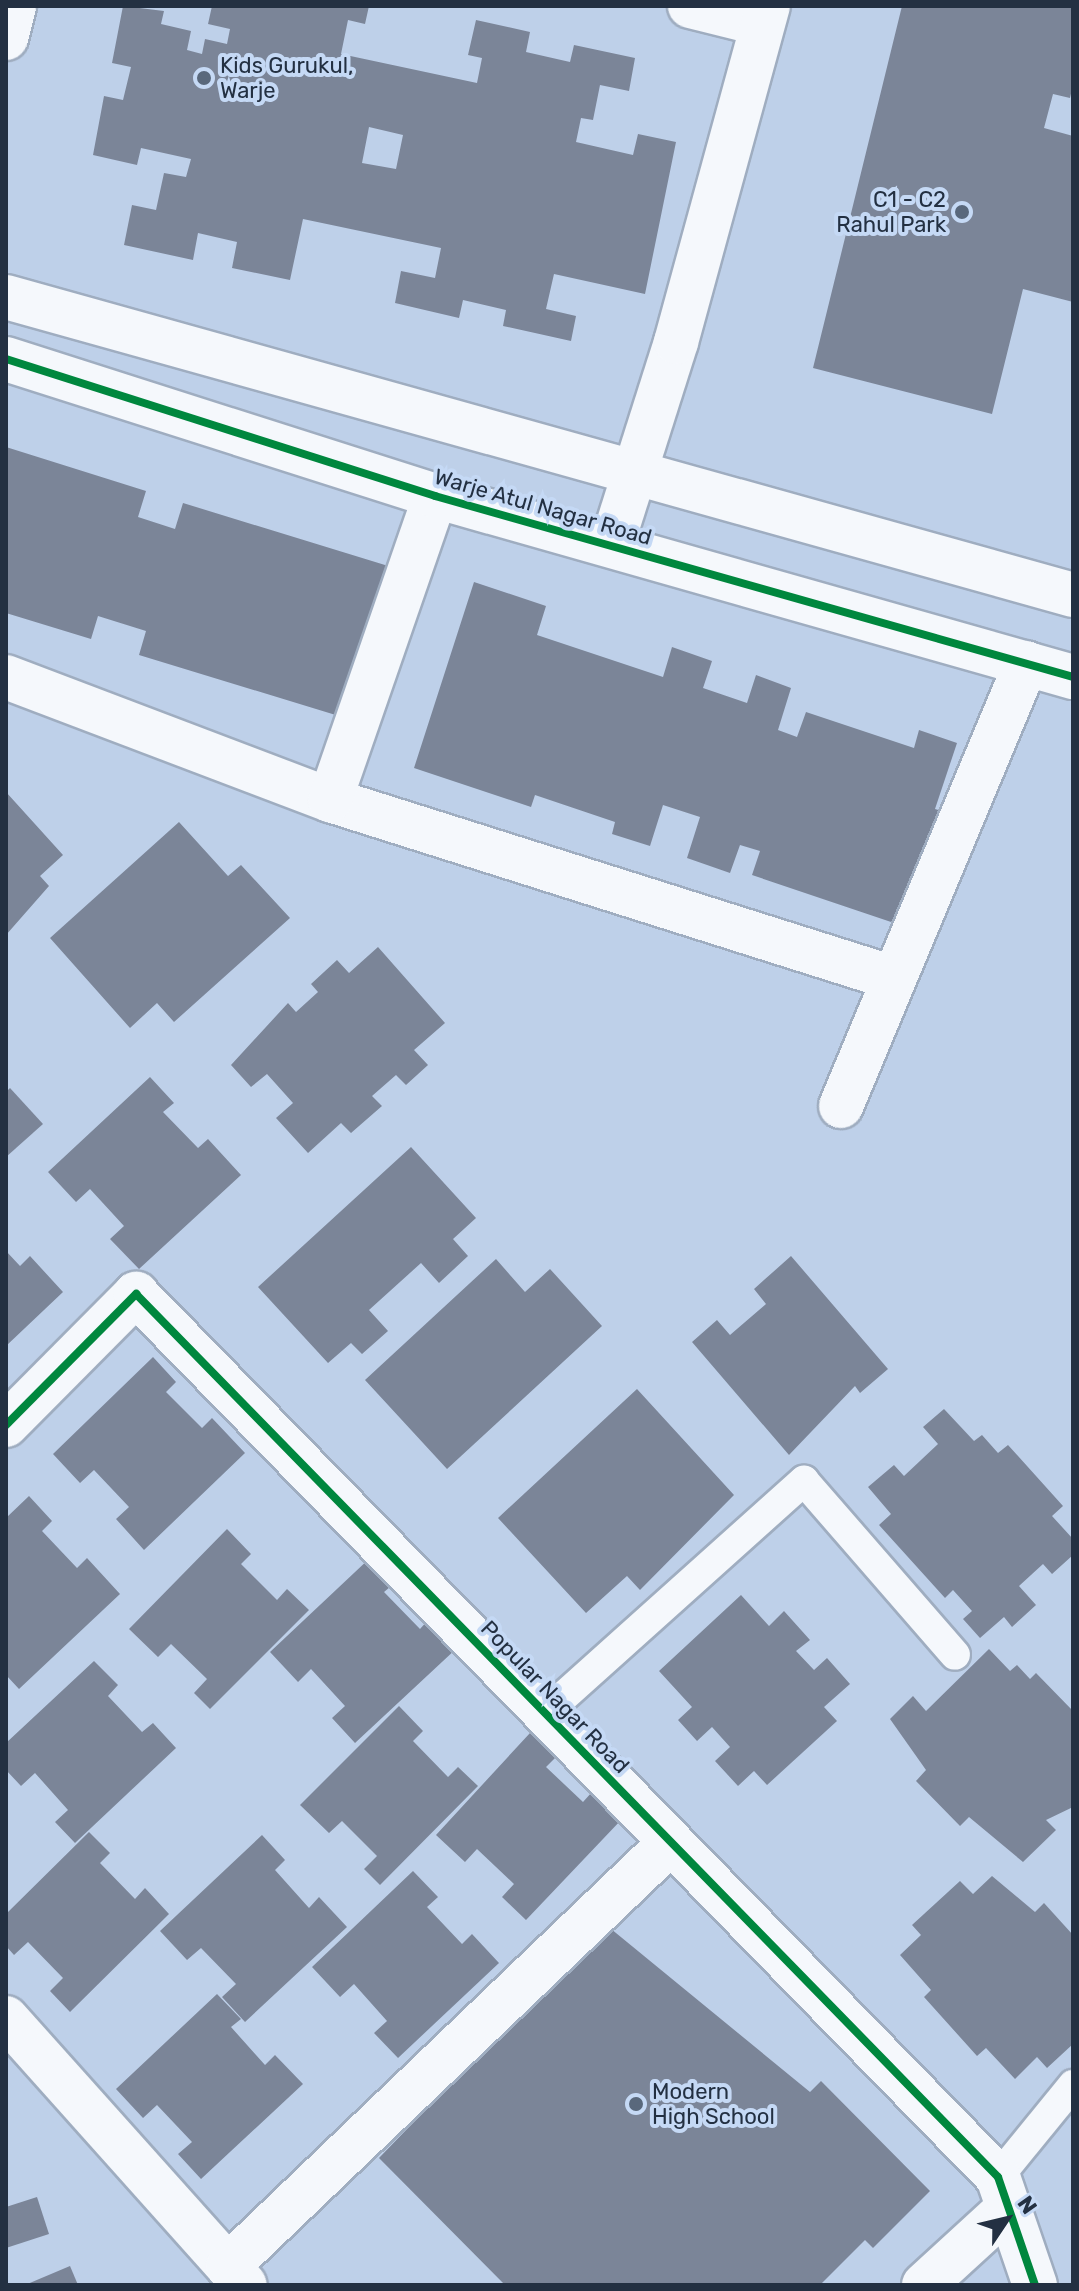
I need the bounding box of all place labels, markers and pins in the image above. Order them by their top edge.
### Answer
place label: Kids Gurukul, Warje [220,52,353,104]
marker: Kids Gurukul, Warje [195,69,213,87]
place label: C1 - C2 Rahul Park [836,186,946,238]
marker: C1 - C2 Rahul Park [953,203,971,221]
place label: Modern High School [652,2078,775,2130]
marker: Modern High School [627,2095,645,2113]

